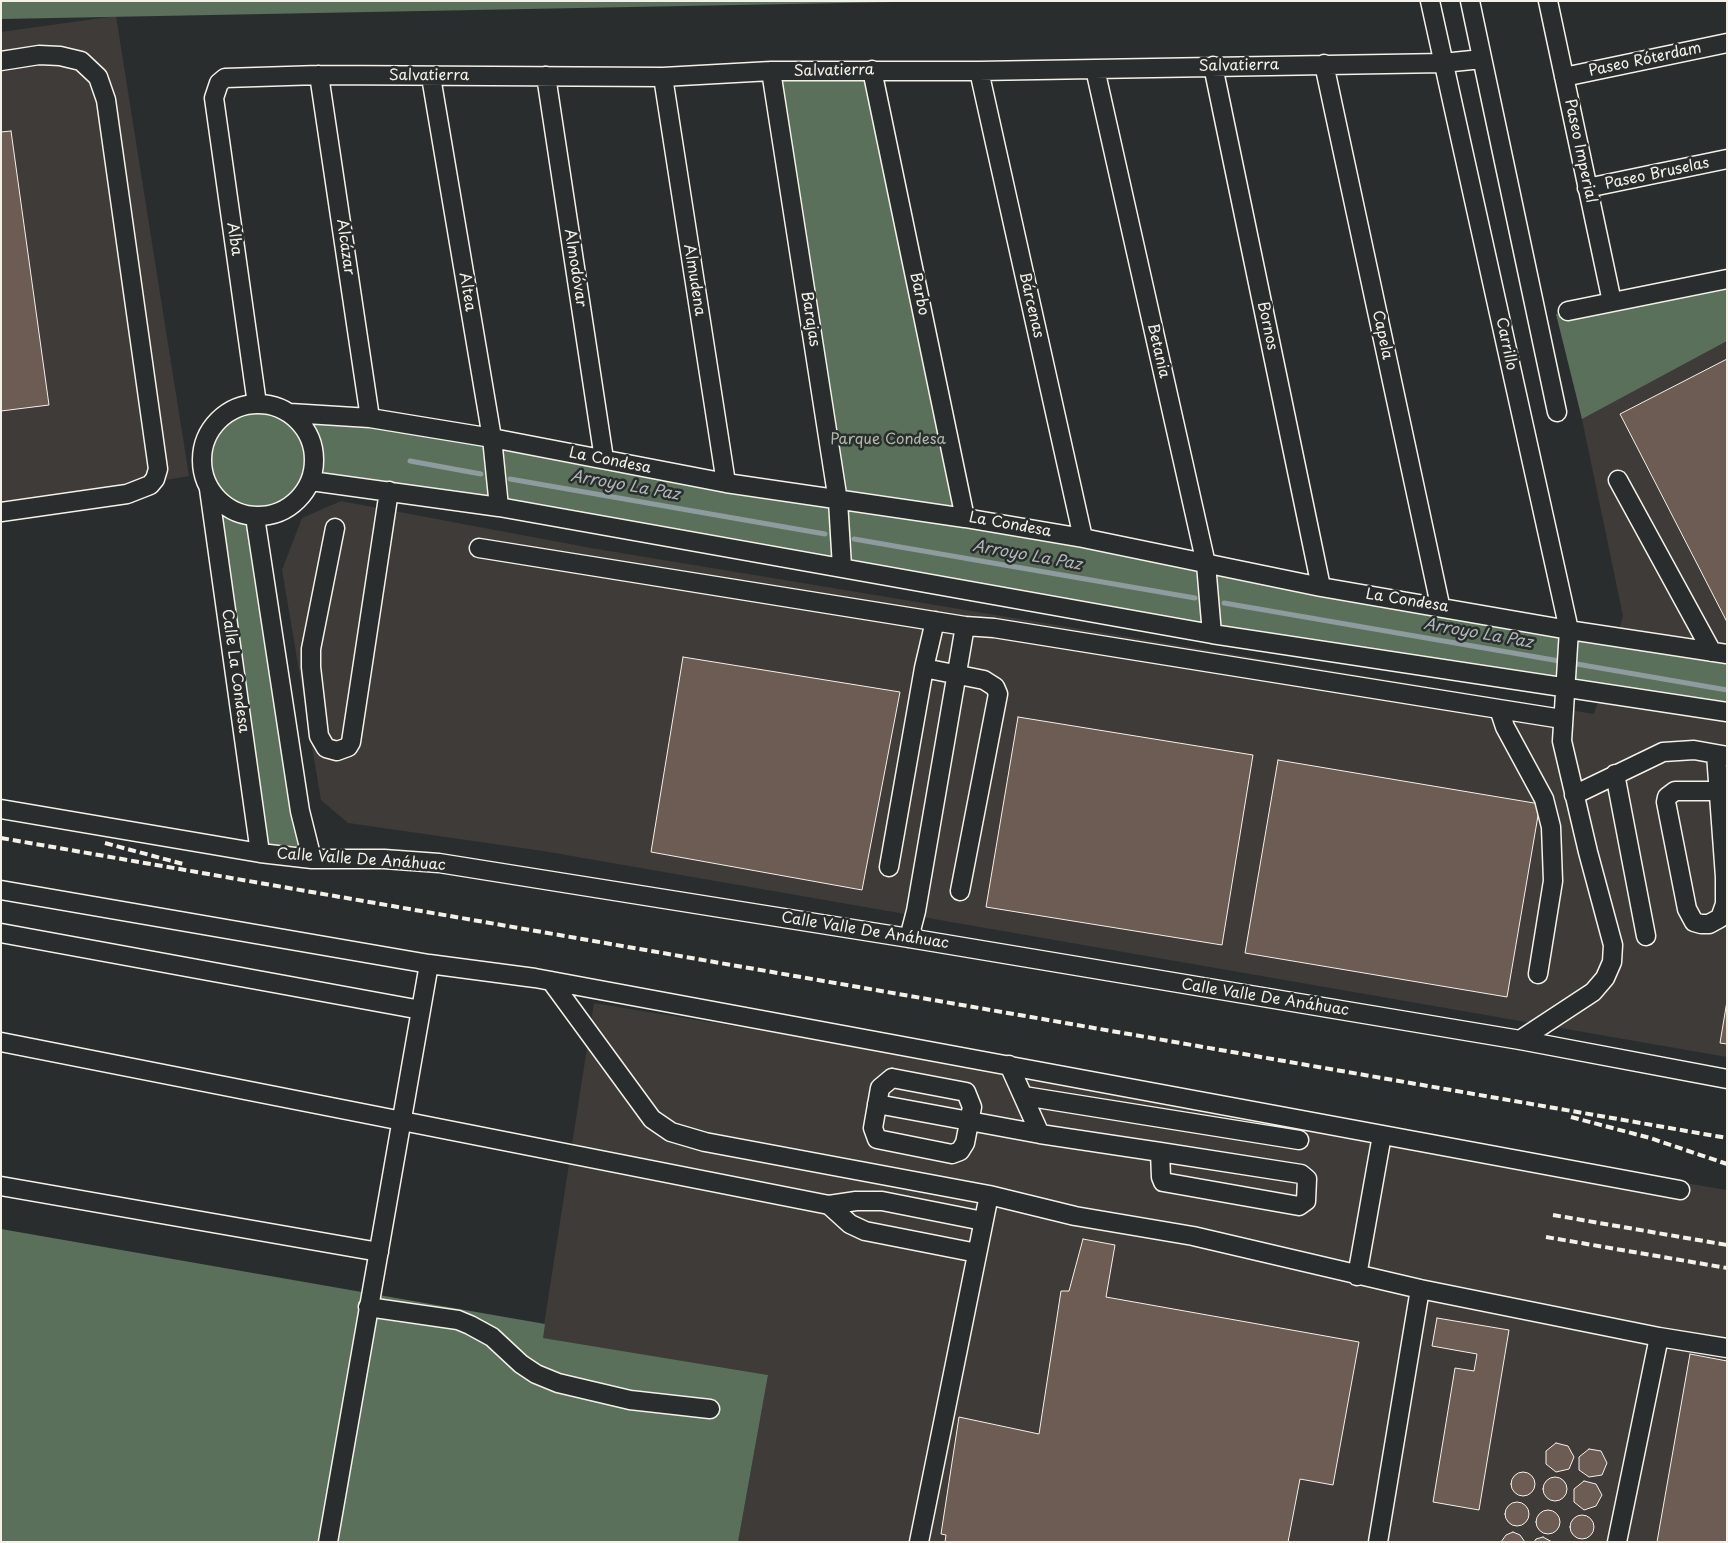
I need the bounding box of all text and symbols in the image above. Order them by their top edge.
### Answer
street label: Paseo Róterdam [1587,39,1703,81]
street label: Salvatierra [1199,56,1279,76]
street label: Salvatierra [794,61,874,81]
street label: Salvatierra [389,67,469,85]
street label: Paseo Imperial [1560,97,1600,205]
street label: Paseo Bruselas [1603,154,1711,194]
street label: Alcázar [332,218,358,276]
street label: Alba [223,221,245,257]
street label: Almodóvar [560,228,590,308]
street label: Almudena [679,243,709,317]
street label: Bárcenas [1015,270,1047,340]
street label: Altea [455,271,479,313]
street label: Barbo [906,271,932,317]
street label: Barajas [797,290,823,348]
street label: Bornos [1253,300,1281,352]
street label: Capela [1368,309,1396,361]
street label: Carrillo [1492,316,1520,372]
street label: Betania [1143,322,1173,380]
park label: Parque Condesa [830,431,946,449]
street label: La Condesa [567,444,653,478]
water label: Arroyo La Paz [569,467,681,505]
street label: La Condesa [967,509,1053,541]
water label: Arroyo La Paz [971,537,1083,575]
street label: La Condesa [1364,586,1450,616]
street label: Calle La Condesa [217,608,253,734]
water label: Arroyo La Paz [1422,615,1534,653]
street label: Calle Valle De Anáhuac [276,845,446,875]
street label: Calle Valle De Anáhuac [780,909,950,953]
street label: Calle Valle De Anáhuac [1180,976,1350,1020]

